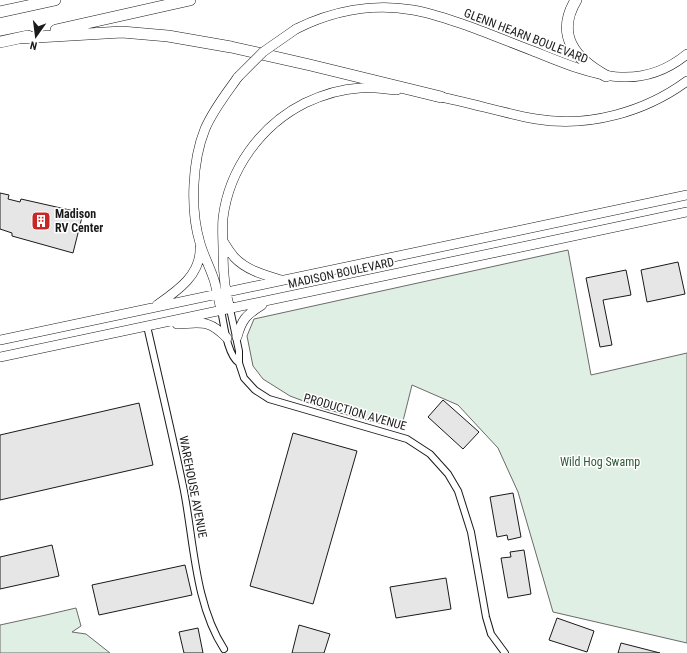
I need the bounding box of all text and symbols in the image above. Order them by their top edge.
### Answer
street label: GLENN HEARN BOULEVARD [462,6,590,66]
north arrow [16,16,56,56]
text: N [29,38,39,52]
place label: Madison RV Center [55,207,103,235]
building icon: Madison RV Center [30,210,52,232]
street label: MADISON BOULEVARD [287,255,395,291]
street label: PRODUCTION AVENUE [302,391,408,433]
street label: WAREHOUSE AVENUE [176,435,210,539]
park label: Wild Hog Swamp [560,455,640,469]

